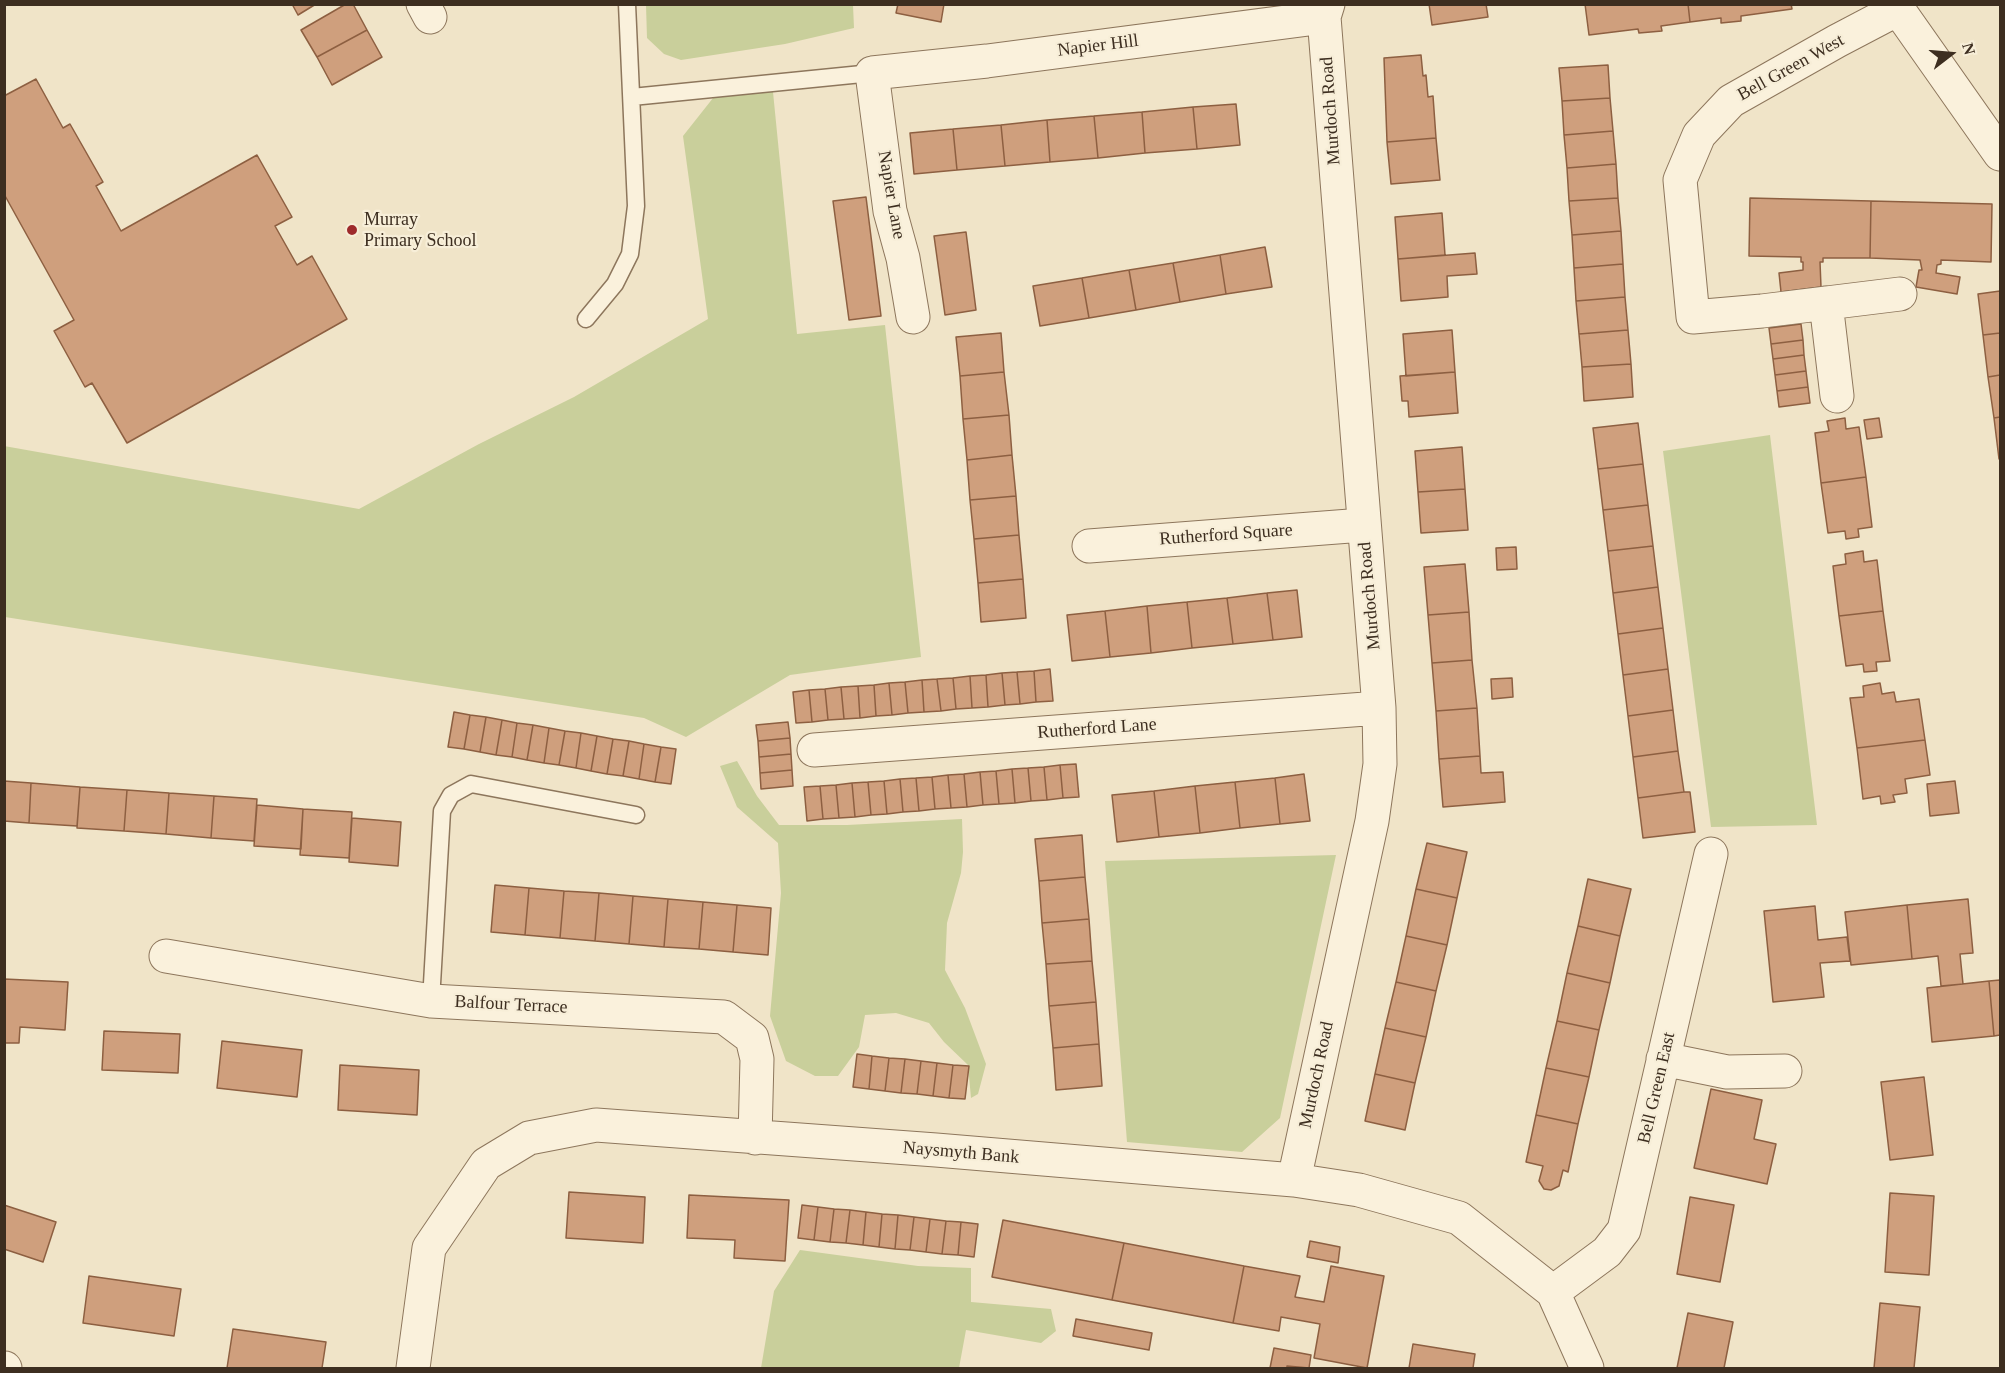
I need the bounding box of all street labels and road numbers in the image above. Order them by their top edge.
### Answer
street label: Napier Hill [1056,30,1140,62]
street label: Bell Green West [1734,30,1848,106]
street label: Murdoch Road [1316,56,1346,166]
street label: Napier Lane [873,149,909,241]
street label: Rutherford Square [1159,520,1293,550]
street label: Murdoch Road [1355,541,1385,651]
street label: Rutherford Lane [1037,714,1157,744]
street label: Balfour Terrace [454,991,568,1019]
street label: Murdoch Road [1295,1020,1339,1130]
street label: Bell Green East [1634,1030,1680,1146]
street label: Naysmyth Bank [902,1137,1020,1169]

